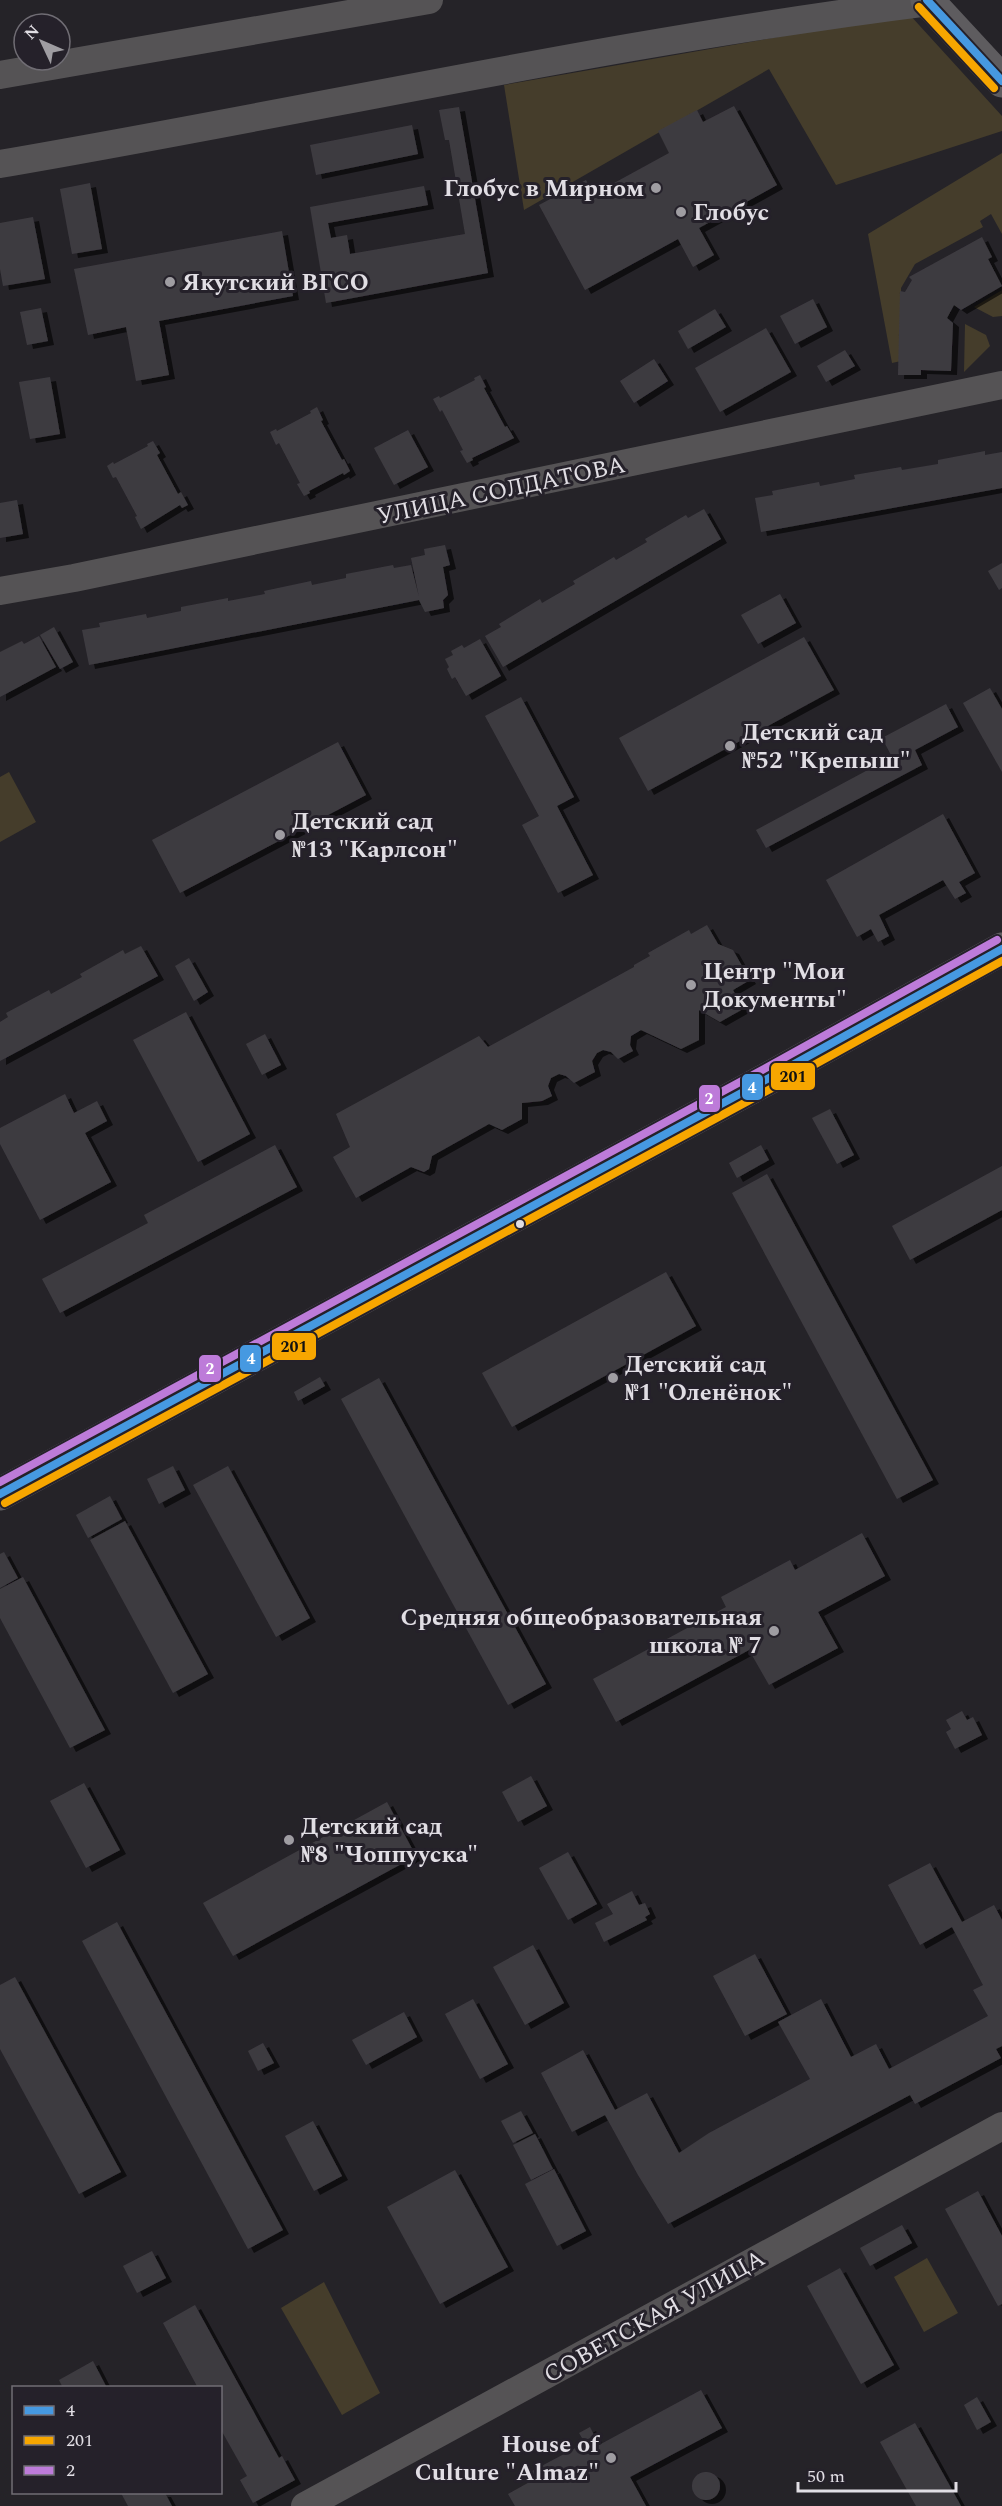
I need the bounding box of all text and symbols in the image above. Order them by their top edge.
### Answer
north arrow [12,12,72,72]
text: N [19,19,45,45]
place label: Глобус в Мирном [443,171,644,207]
marker: Глобус в Мирном [649,181,663,195]
place label: Глобус [693,195,769,231]
marker: Глобус [674,205,688,219]
place label: Якутский ВГСО [182,265,369,301]
marker: Якутский ВГСО [163,275,177,289]
street label: УЛИЦА СОЛДАТОВА [374,447,629,535]
place label: Детский сад №52 "Крепыш" [742,715,911,779]
marker: Детский сад №52 "Крепыш" [723,739,737,753]
place label: Детский сад №13 "Карлсон" [292,804,458,868]
marker: Детский сад №13 "Карлсон" [273,828,287,842]
place label: Центр "Мои Документы" [703,954,847,1018]
marker: Центр "Мои Документы" [684,978,698,992]
line badge: 201 [770,1062,816,1091]
text: 201 [780,1065,806,1089]
line badge: 4 [741,1073,764,1101]
text: 4 [748,1076,757,1100]
line badge: 2 [698,1084,721,1113]
text: 2 [705,1087,714,1111]
unlabelled marker [514,1218,526,1230]
line badge: 201 [271,1332,317,1361]
text: 201 [281,1335,307,1359]
line badge: 4 [239,1344,262,1373]
text: 4 [247,1347,256,1371]
place label: Детский сад №1 "Оленёнок" [625,1347,792,1411]
line badge: 2 [198,1354,222,1383]
text: 2 [206,1357,215,1381]
marker: Детский сад №1 "Оленёнок" [606,1371,620,1385]
place label: Cредняя общеобразовательная школа № 7 [401,1600,762,1664]
marker: Cредняя общеобразовательная школа № 7 [767,1624,781,1638]
place label: Детский сад №8 "Чоппууска" [301,1809,478,1873]
marker: Детский сад №8 "Чоппууска" [282,1833,296,1847]
street label: СОВЕТСКАЯ УЛИЦА [537,2241,772,2393]
legend [12,2386,222,2494]
text: 4 [66,2397,75,2424]
text: 201 [66,2427,93,2454]
place label: House of Culture "Almaz" [415,2427,601,2491]
marker: House of Culture "Almaz" [604,2451,618,2465]
scale bar [798,2455,956,2493]
text: 2 [66,2457,75,2484]
text: 50 m [807,2463,845,2490]

